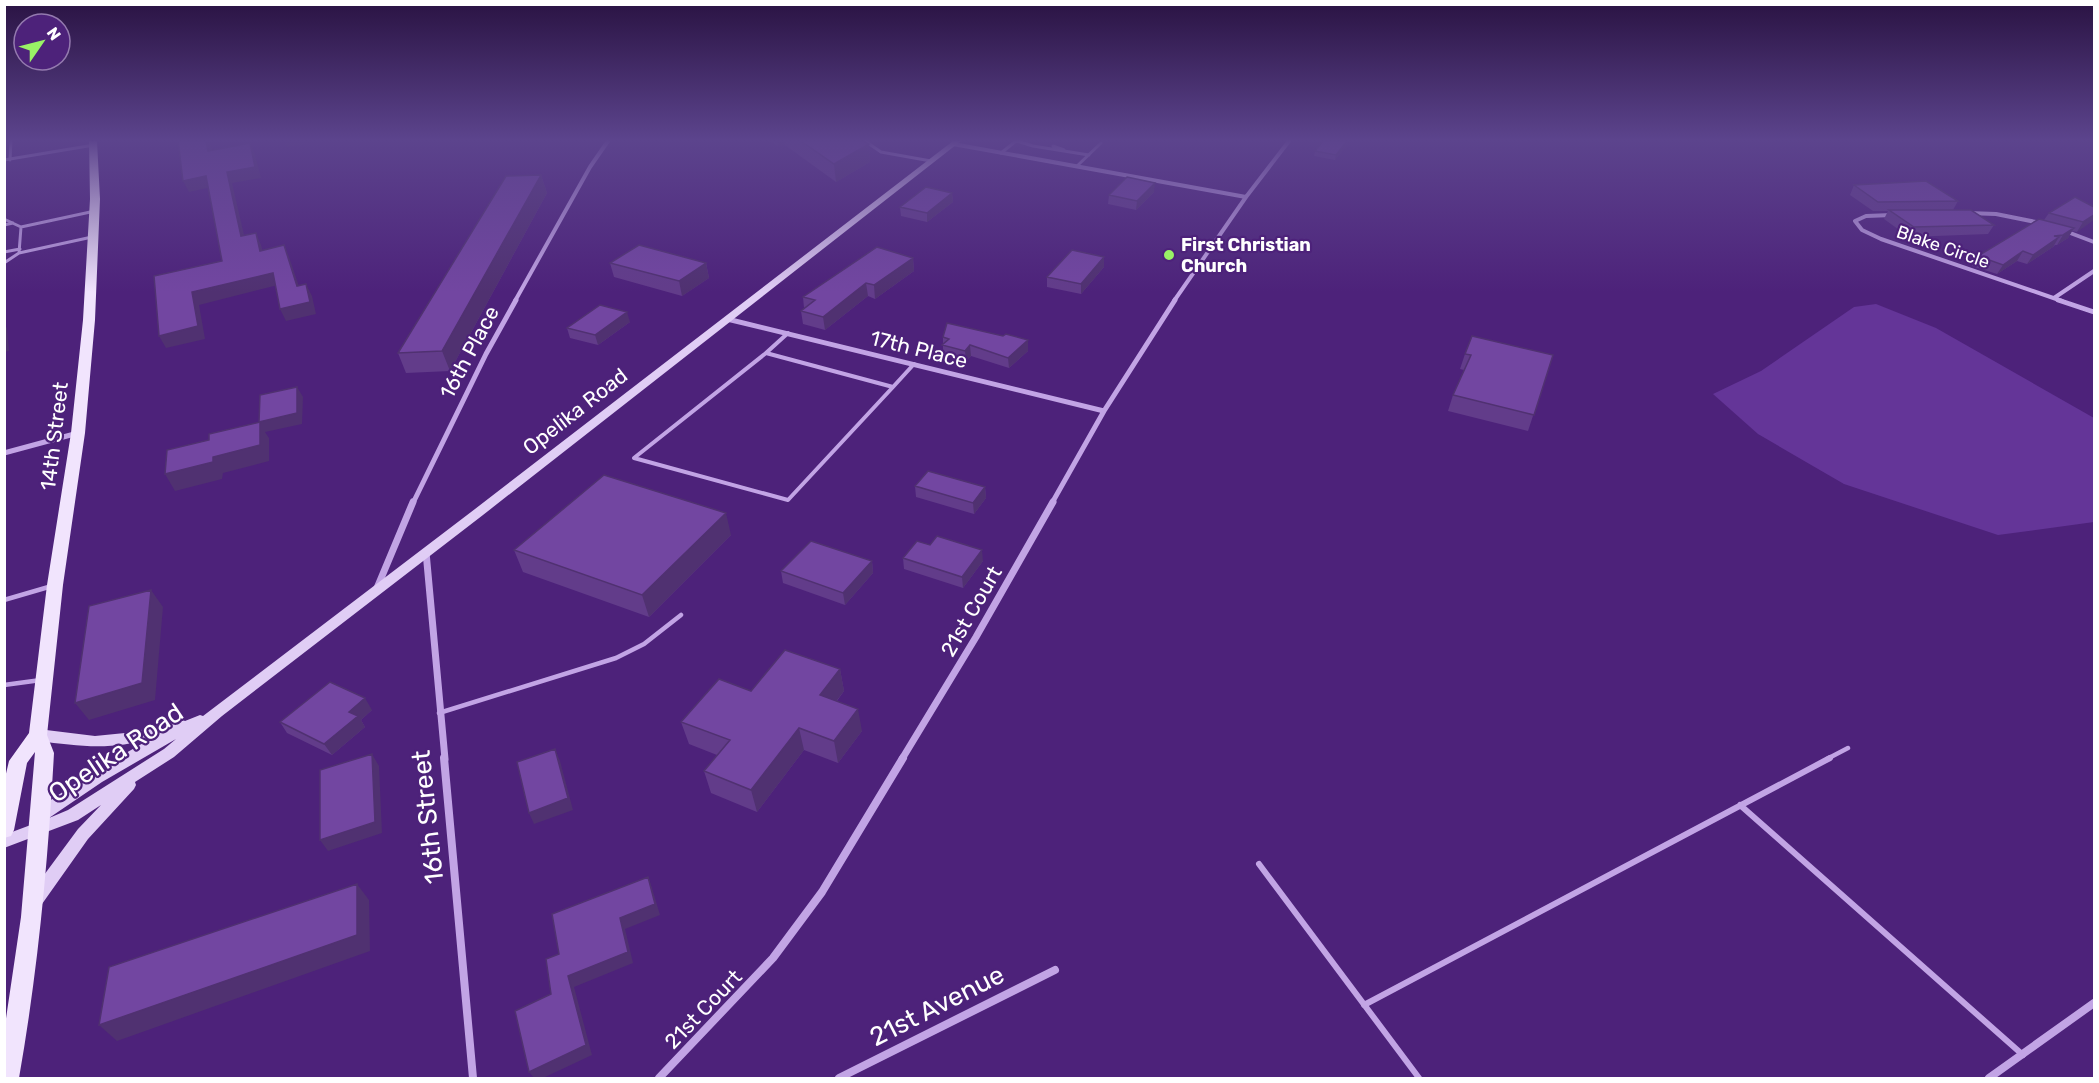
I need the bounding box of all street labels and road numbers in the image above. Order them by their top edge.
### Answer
street label: Blake Circle [1894,221,1992,273]
street label: 16th Place [434,301,504,403]
street label: 17th Place [868,325,970,373]
street label: Opelika Road [518,362,632,460]
street label: 14th Street [35,380,73,492]
street label: 21st Court [935,561,1007,661]
street label: Opelika Road [43,697,189,809]
street label: 16th Street [406,749,450,885]
street label: 21st Avenue [865,959,1009,1053]
street label: 21st Court [659,964,747,1054]

